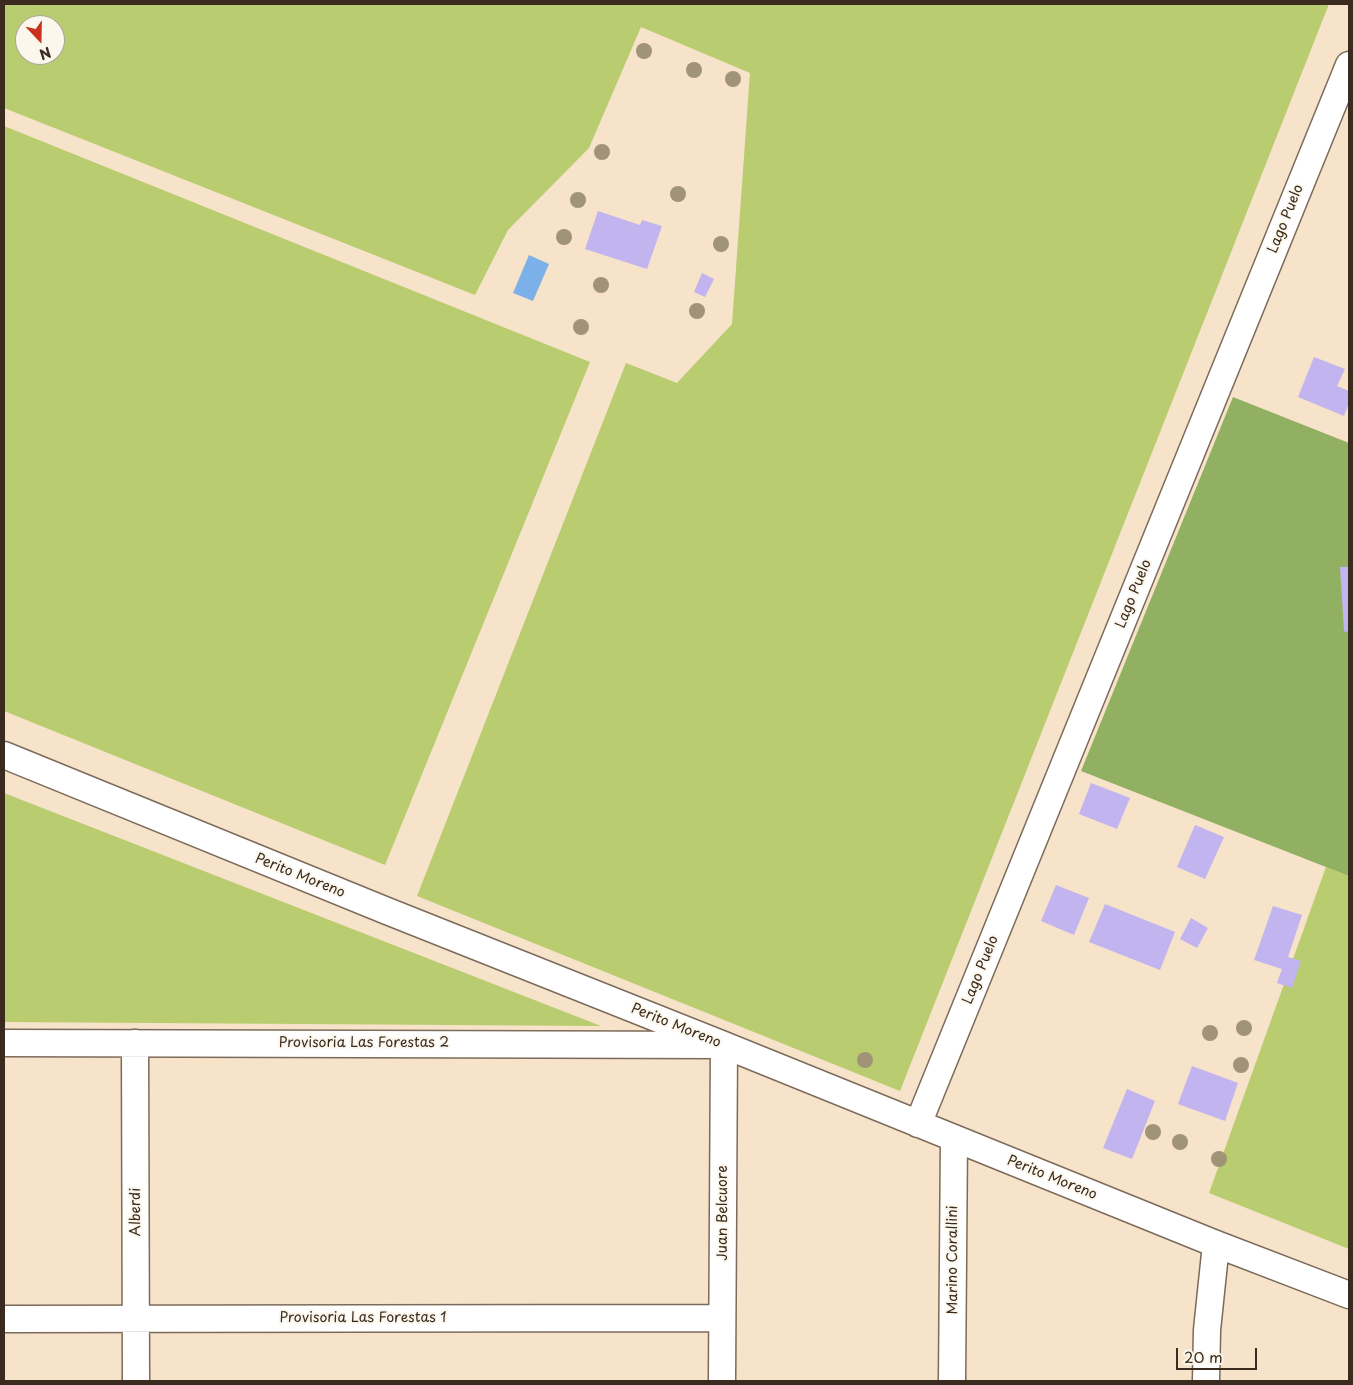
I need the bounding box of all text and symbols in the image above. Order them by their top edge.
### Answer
north arrow [15,15,65,65]
text: N [36,42,54,65]
street label: Lago Puelo [1265,182,1307,256]
street label: Lago Puelo [1113,557,1155,631]
street label: Perito Moreno [253,850,347,902]
street label: Lago Puelo [960,933,1002,1007]
street label: Perito Moreno [629,1000,723,1052]
street label: Provisoria Las Forestas 2 [279,1035,449,1051]
street label: Perito Moreno [1005,1152,1099,1204]
street label: Juan Belcuore [715,1165,731,1261]
street label: Alberdi [128,1188,144,1236]
street label: Marino Corallini [945,1205,961,1315]
street label: Provisoria Las Forestas 1 [280,1310,446,1326]
scale bar [1178,1338,1259,1370]
text: 20 m [1184,1345,1223,1368]

